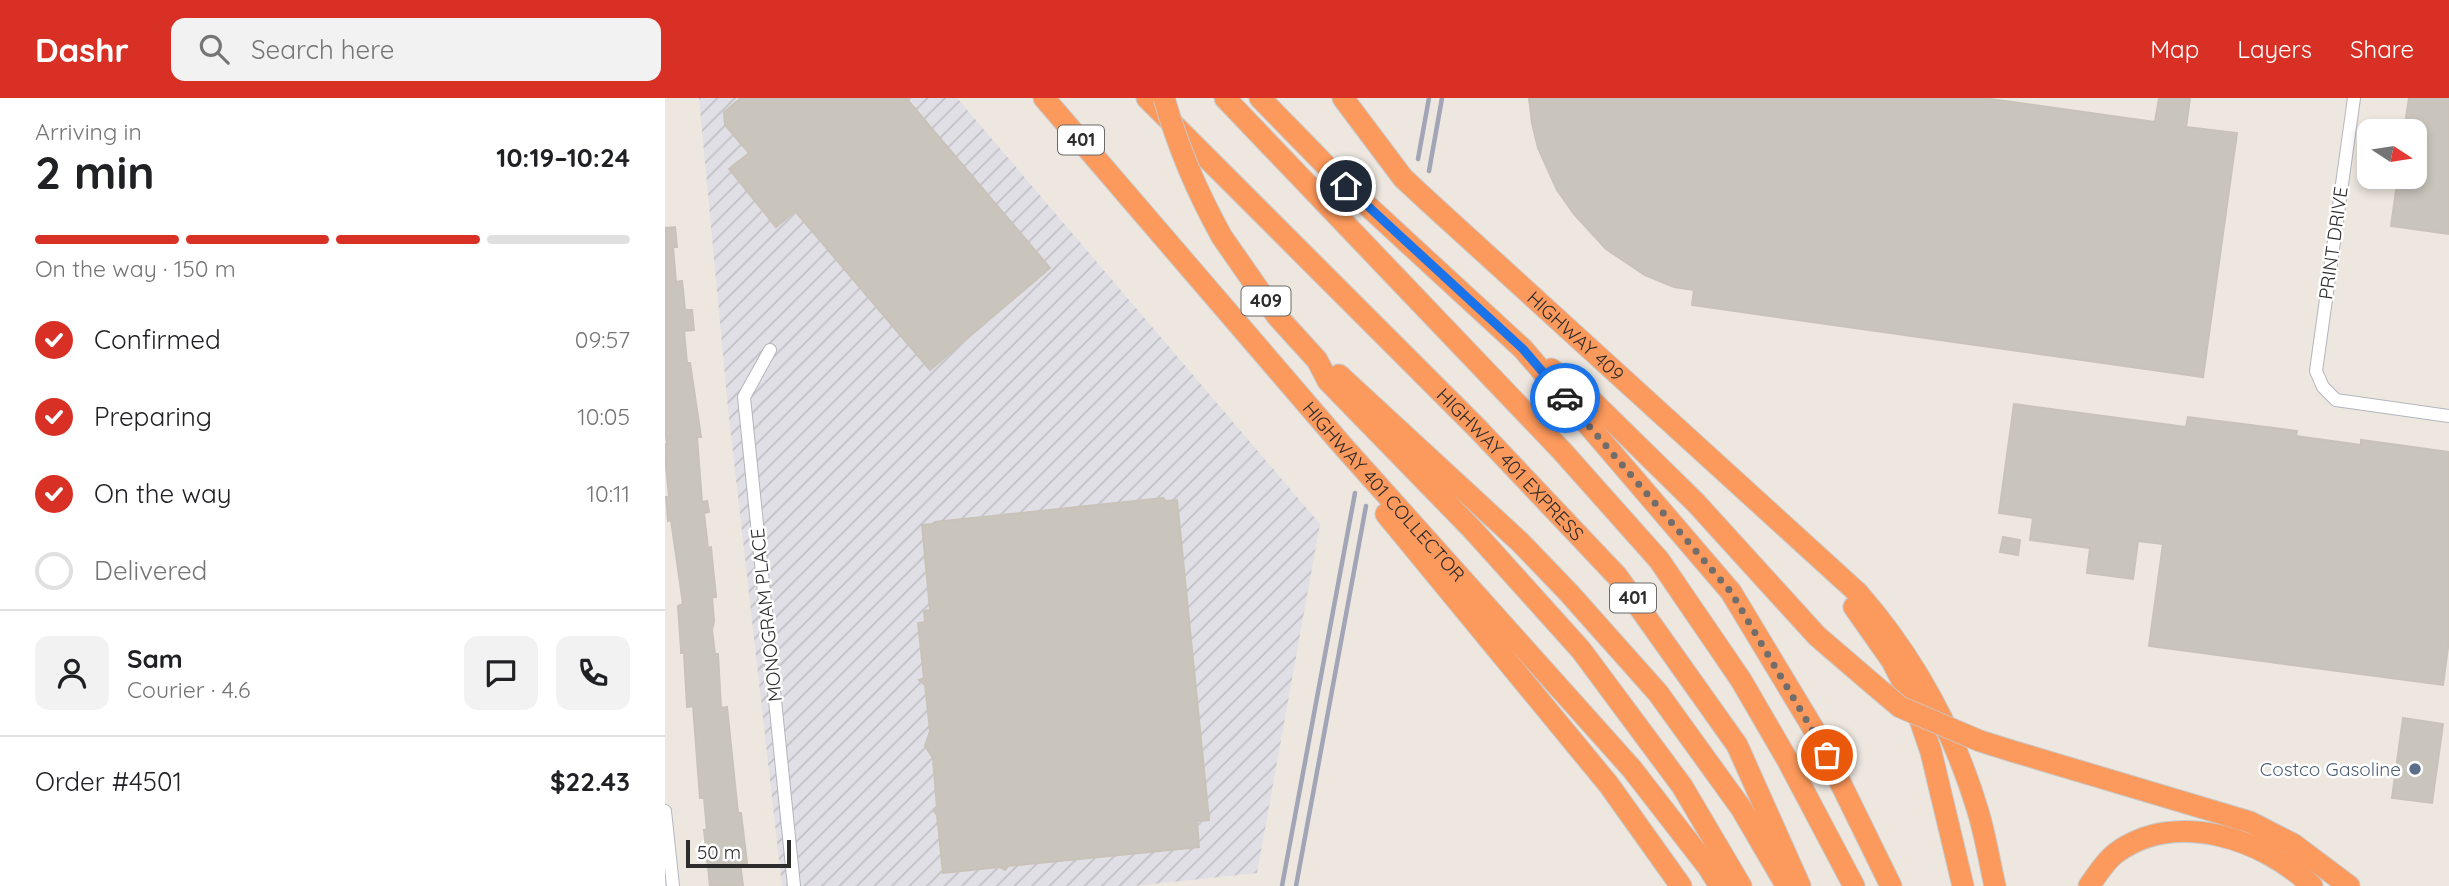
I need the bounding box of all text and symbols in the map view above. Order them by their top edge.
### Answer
search box [171,18,661,81]
text: Dashr [35,29,129,70]
icon: search [195,30,233,68]
text: Search here [251,33,394,66]
text: Map [2150,34,2199,64]
text: Layers [2237,34,2312,64]
text: Share [2350,34,2414,64]
text: Arriving in [35,117,142,146]
north arrow [2357,119,2427,189]
map controls [2357,119,2427,189]
road number: 401 [1058,126,1104,154]
text: 10:19–10:24 [496,141,630,174]
text: 2 min [35,143,155,201]
pin [1316,156,1376,216]
icon: home [1327,167,1365,205]
street label: PRINT DRIVE [2313,185,2353,301]
text: On the way · 150 m [35,254,236,283]
road number: 409 [1241,286,1291,316]
street label: HIGHWAY 409 [1522,286,1629,386]
icon: check [35,321,73,359]
text: Confirmed [94,323,221,356]
text: 09:57 [575,325,630,354]
courier [1530,363,1600,433]
icon: car [1546,379,1584,417]
street label: HIGHWAY 401 EXPRESS [1432,383,1589,546]
street label: HIGHWAY 401 COLLECTOR [1298,396,1470,586]
icon: check [35,398,73,436]
text: Preparing [94,400,212,433]
text: 10:05 [577,402,630,431]
icon: check [35,475,73,513]
text: On the way [94,477,232,510]
text: 10:11 [586,479,630,508]
street label: MONOGRAM PLACE [745,527,787,703]
text: Delivered [94,554,207,587]
road number: 401 [1610,584,1656,612]
button: person [35,636,109,710]
button: chat [464,636,538,710]
button: phone [556,636,630,710]
text: Sam [127,642,183,675]
text: Courier · 4.6 [127,675,250,704]
pin [1797,725,1857,785]
icon: bag [1808,736,1846,774]
place label: Costco Gasoline [2260,757,2401,781]
marker: Costco Gasoline [2407,761,2423,777]
text: Order #4501 [35,765,182,798]
text: $22.43 [550,765,630,798]
scale bar [686,837,791,869]
text: 50 m [697,840,741,864]

